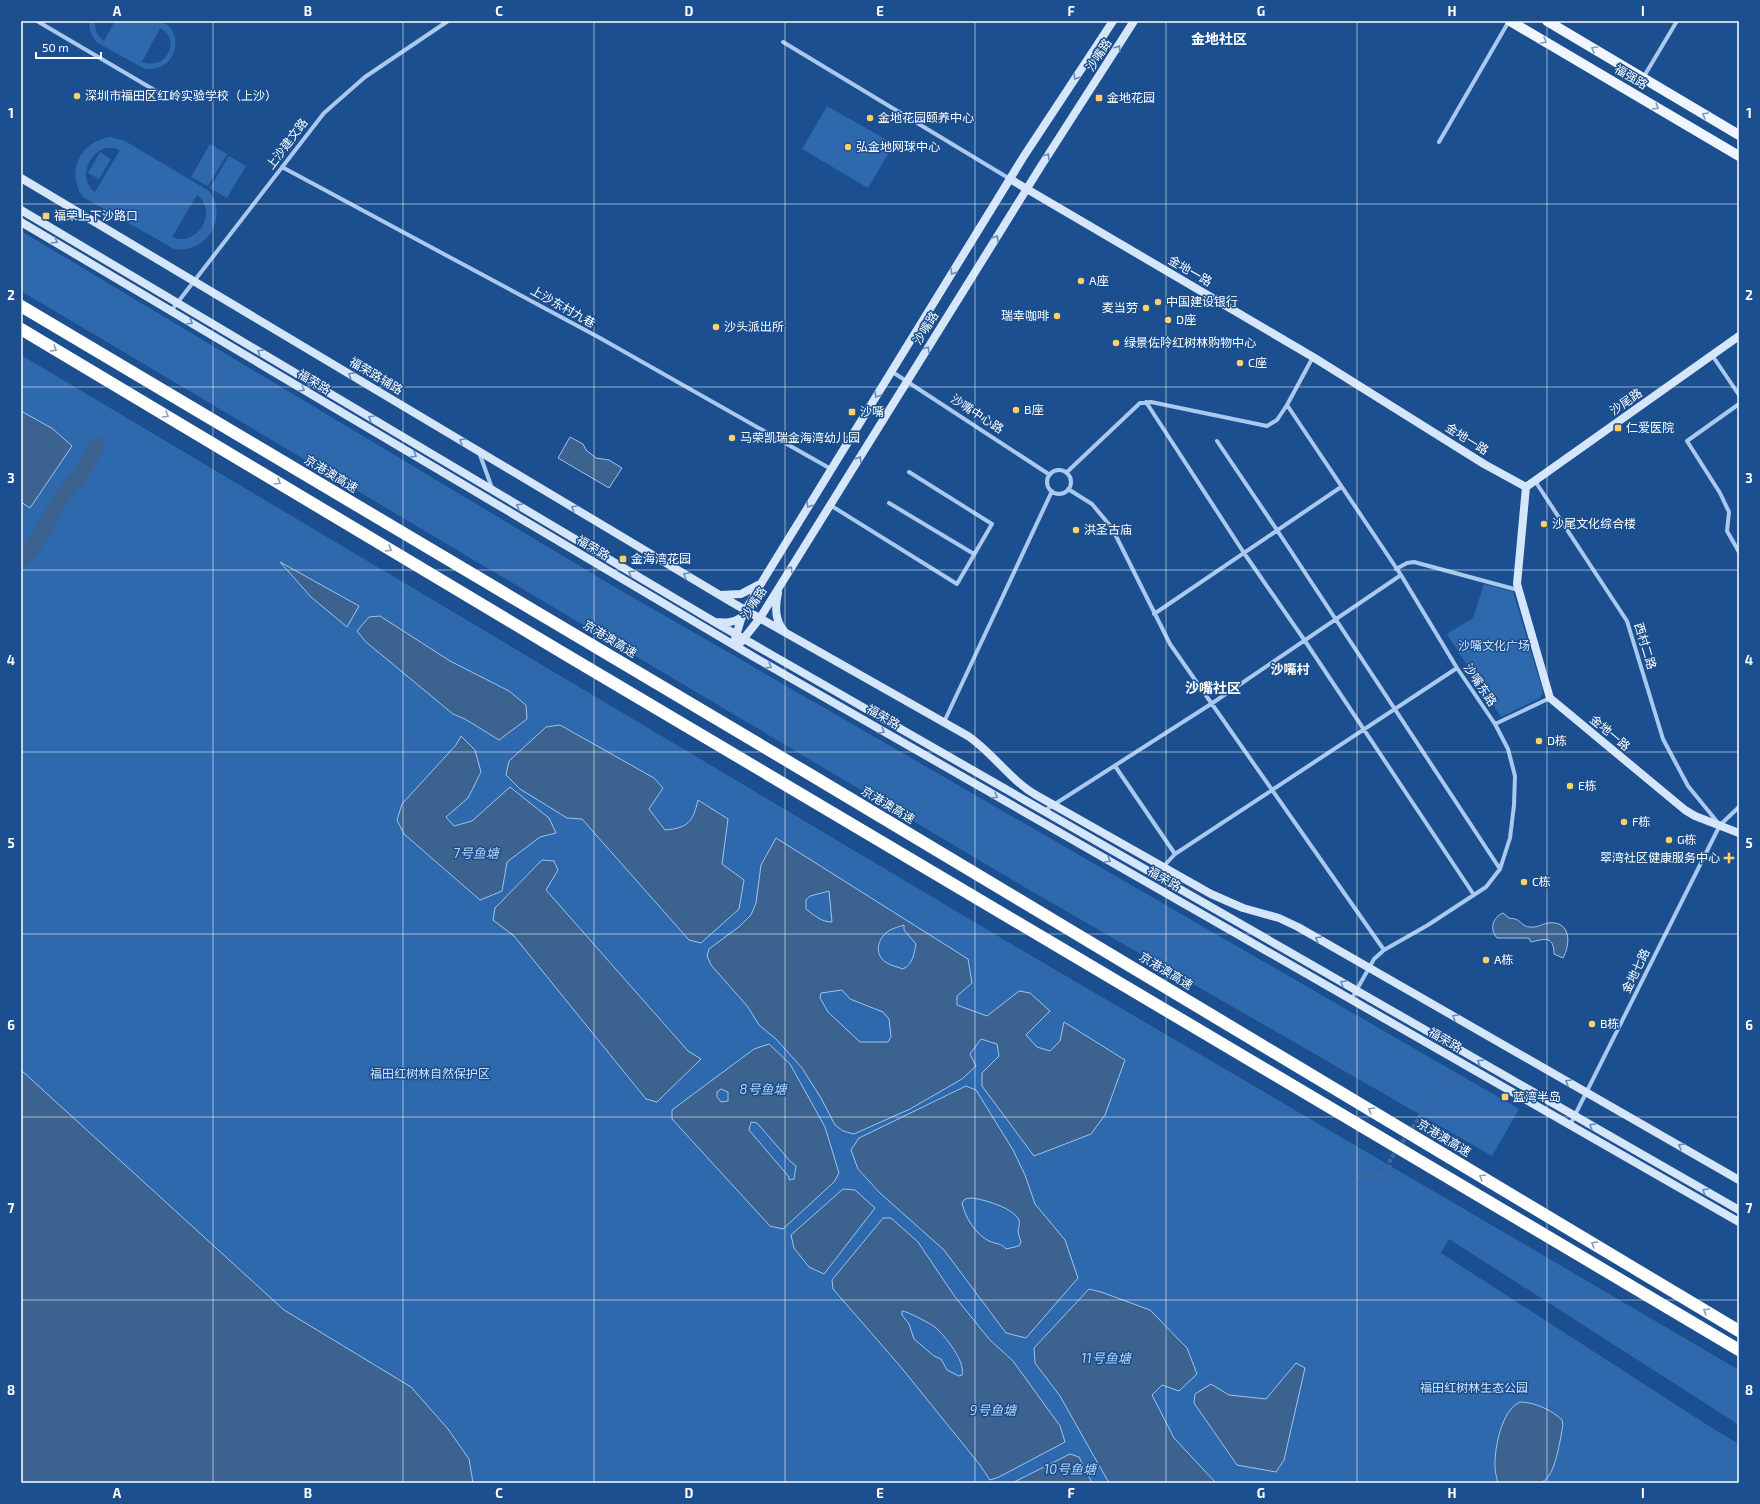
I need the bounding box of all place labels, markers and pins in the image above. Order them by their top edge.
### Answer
place label: 深圳市福田区红岭实验学校（上沙） [85,88,277,102]
place label: 金地花园 [1107,90,1155,104]
marker: 深圳市福田区红岭实验学校（上沙） [72,91,82,101]
marker: 金地花园 [1094,93,1104,103]
place label: 金地花园颐养中心 [878,110,974,124]
marker: 金地花园颐养中心 [865,113,875,123]
place label: 弘金地网球中心 [856,139,940,153]
marker: 弘金地网球中心 [843,142,853,152]
place label: 福荣上下沙路口 [54,208,138,222]
marker: 福荣上下沙路口 [41,211,51,221]
place label: A座 [1089,273,1108,287]
marker: A座 [1076,276,1086,286]
place label: 中国建设银行 [1166,294,1238,308]
marker: 中国建设银行 [1153,297,1163,307]
place label: 麦当劳 [1102,300,1138,314]
marker: 麦当劳 [1141,303,1151,313]
place label: 瑞幸咖啡 [1001,308,1049,322]
marker: 瑞幸咖啡 [1052,311,1062,321]
place label: D座 [1176,312,1196,326]
marker: D座 [1163,315,1173,325]
place label: 沙头派出所 [724,319,784,333]
marker: 沙头派出所 [711,322,721,332]
place label: 绿景佐阾红树林购物中心 [1124,335,1256,349]
marker: 绿景佐阾红树林购物中心 [1111,338,1121,348]
place label: C座 [1248,355,1267,369]
marker: C座 [1235,358,1245,368]
place label: B座 [1024,402,1043,416]
place label: 沙嘴 [860,404,884,418]
marker: B座 [1011,405,1021,415]
marker: 沙嘴 [847,407,857,417]
place label: 仁爱医院 [1626,420,1674,434]
marker: 仁爱医院 [1613,423,1623,433]
place label: 马荣凯瑞金海湾幼儿园 [740,430,860,444]
marker: 马荣凯瑞金海湾幼儿园 [727,433,737,443]
place label: 沙尾文化综合楼 [1552,516,1636,530]
marker: 沙尾文化综合楼 [1539,519,1549,529]
place label: 洪圣古庙 [1084,522,1132,536]
marker: 洪圣古庙 [1071,525,1081,535]
place label: 金海湾花园 [631,551,691,565]
marker: 金海湾花园 [618,554,628,564]
place label: D栋 [1547,733,1567,747]
marker: D栋 [1534,736,1544,746]
place label: E栋 [1578,778,1597,792]
marker: E栋 [1565,781,1575,791]
place label: F栋 [1632,814,1650,828]
marker: F栋 [1619,817,1629,827]
place label: G栋 [1677,832,1697,846]
marker: G栋 [1664,835,1674,845]
place label: 翠湾社区健康服务中心 [1600,850,1720,864]
marker: 翠湾社区健康服务中心 [1723,852,1735,864]
place label: C栋 [1532,874,1551,888]
marker: C栋 [1519,877,1529,887]
place label: A栋 [1494,952,1513,966]
marker: A栋 [1481,955,1491,965]
place label: B栋 [1600,1016,1619,1030]
marker: B栋 [1587,1019,1597,1029]
place label: 蓝湾半岛 [1513,1089,1561,1103]
marker: 蓝湾半岛 [1500,1092,1510,1102]

